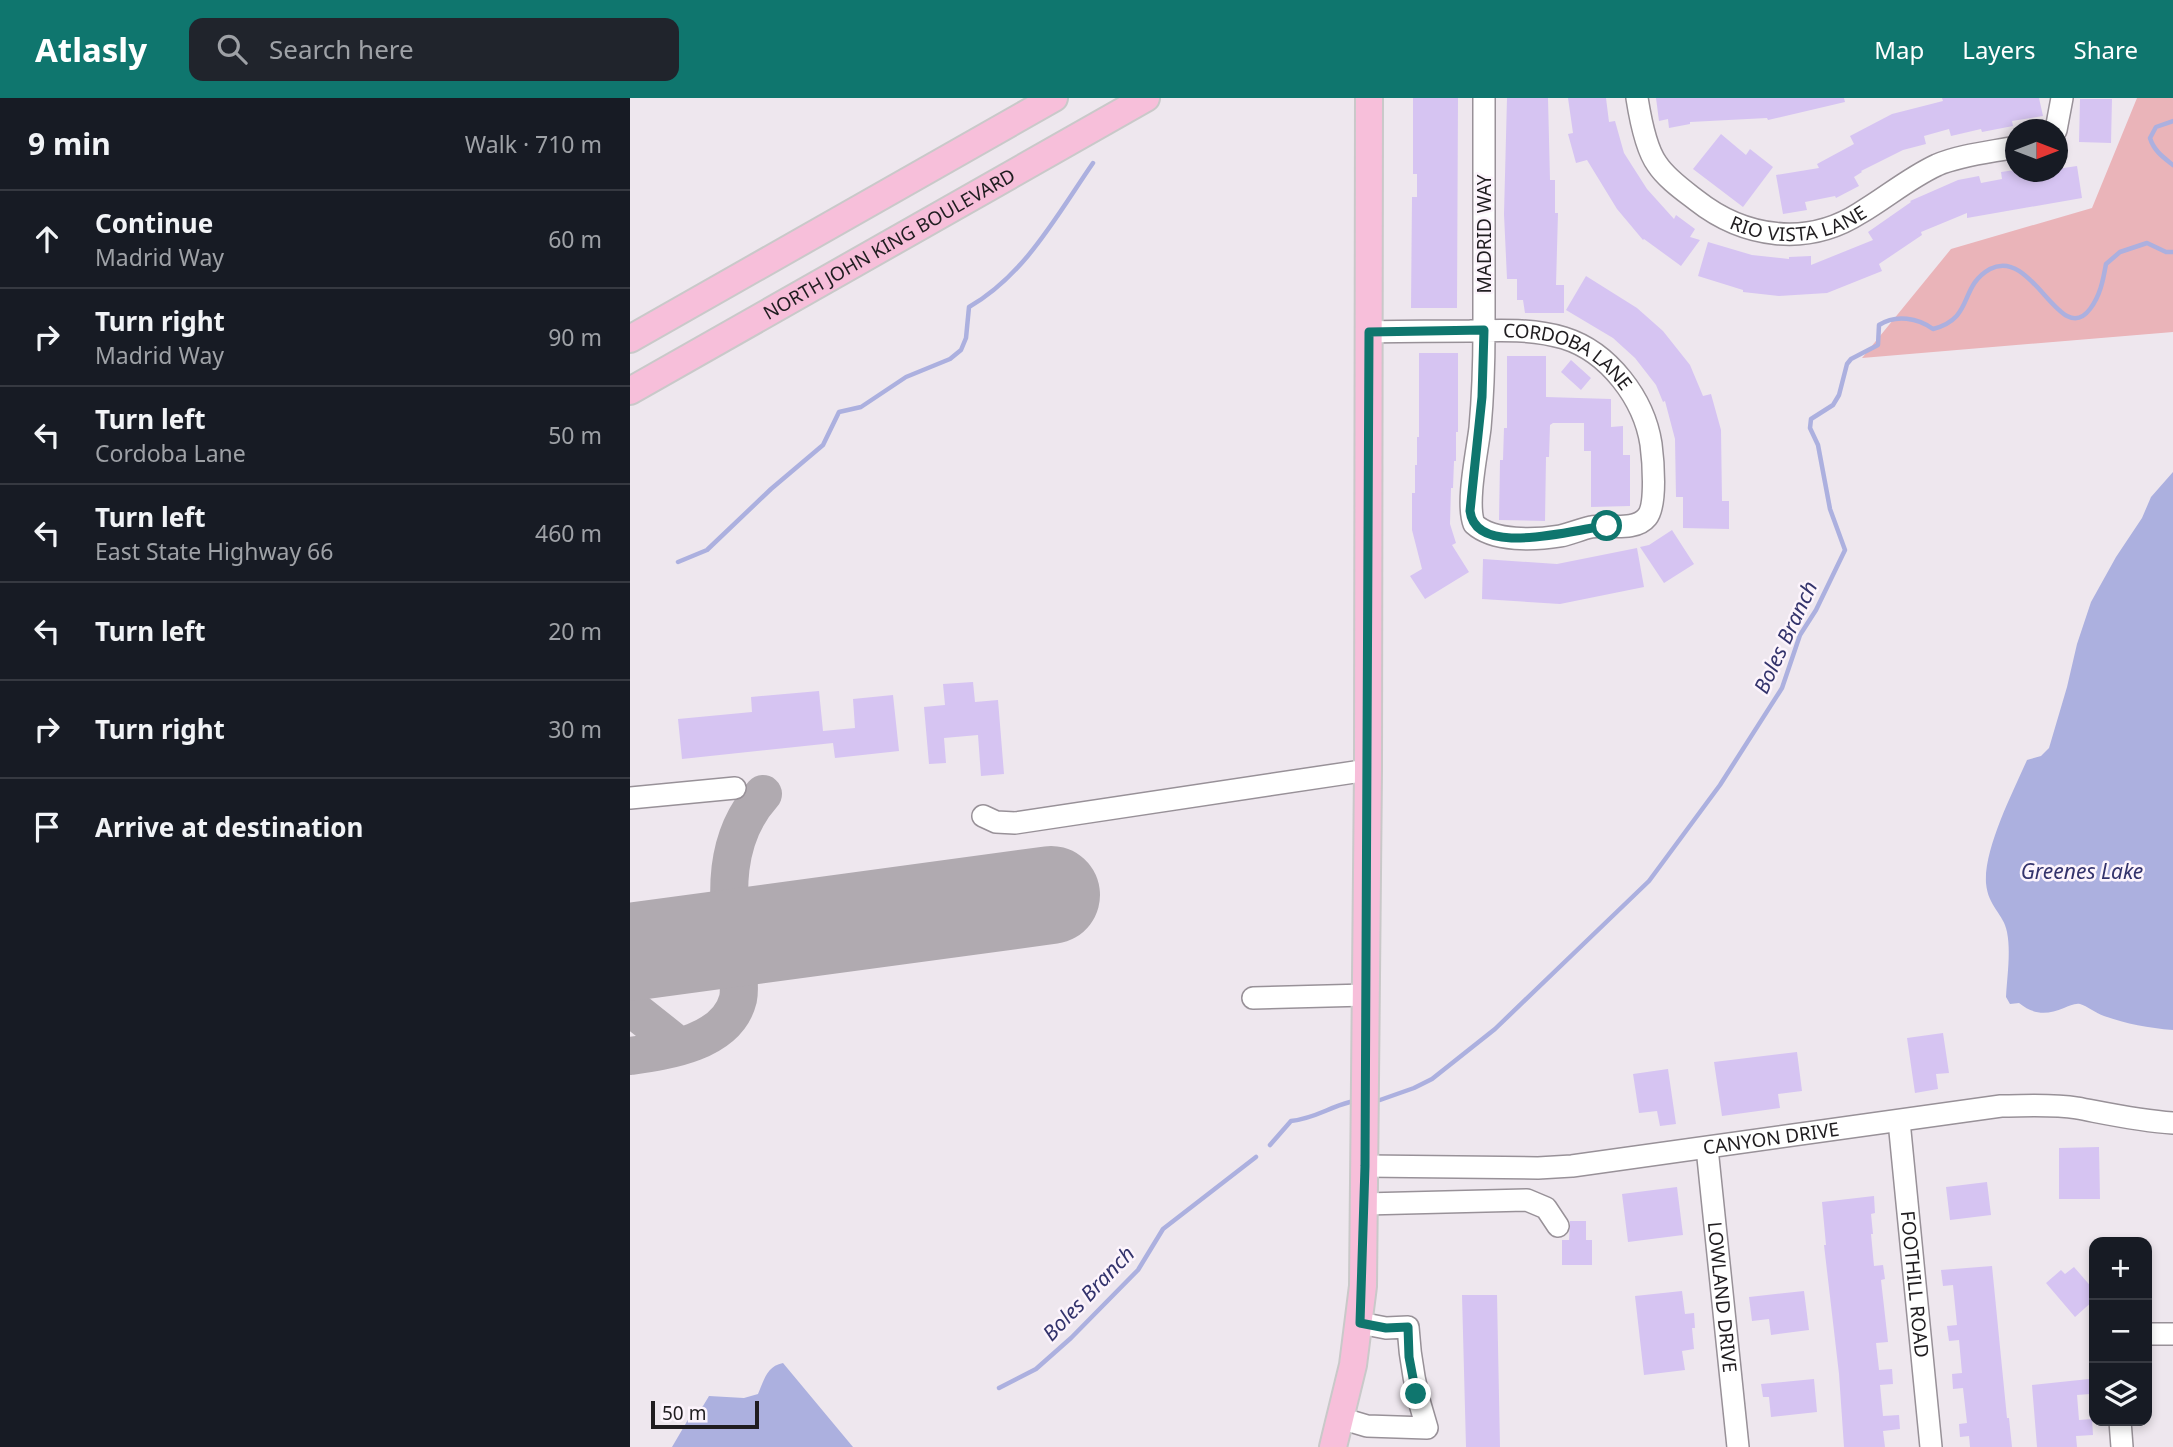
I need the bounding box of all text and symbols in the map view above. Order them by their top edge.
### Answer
search box [189,18,679,81]
text: Atlasly [35,27,147,72]
icon: search [213,30,251,68]
text: Search here [269,31,414,67]
text: Map [1874,33,1924,66]
text: Layers [1962,33,2036,66]
text: Share [2074,33,2138,66]
north arrow [2005,119,2068,182]
text: 9 min [28,123,111,164]
text: Walk · 710 m [465,128,602,160]
street label: NORTH JOHN KING BOULEVARD [758,162,1020,326]
street label: MADRID WAY [1471,174,1497,293]
street label: RIO VISTA LANE [1726,199,1871,247]
text: Continue [95,205,213,241]
icon: ahead [28,220,66,258]
text: 60 m [548,223,602,255]
text: Madrid Way [95,241,224,273]
text: Turn right [95,303,225,339]
street label: CORDOBA LANE [1503,317,1638,395]
icon: right [28,318,66,356]
text: 90 m [548,321,602,353]
text: Madrid Way [95,339,224,371]
text: Turn left [95,401,206,437]
icon: left [28,416,66,454]
text: 50 m [548,419,602,451]
text: Cordoba Lane [95,437,246,469]
text: Turn left [95,499,206,535]
route start [1591,510,1622,541]
icon: left [28,514,66,552]
text: 460 m [535,517,602,549]
text: East State Highway 66 [95,535,333,567]
water label: Boles Branch [1747,576,1823,698]
icon: left [28,612,66,650]
text: Turn left [95,613,206,649]
text: 20 m [548,615,602,647]
icon: right [28,710,66,748]
text: Turn right [95,711,225,747]
text: 30 m [548,713,602,745]
icon: arrive [28,808,66,846]
text: Arrive at destination [95,809,364,845]
water label: Greenes Lake [2021,857,2143,885]
street label: CANYON DRIVE [1701,1116,1841,1161]
street label: FOOTHILL ROAD [1895,1210,1935,1359]
street label: LOWLAND DRIVE [1702,1221,1743,1374]
map controls [2089,1237,2152,1426]
button: + [2089,1237,2152,1300]
water label: Boles Branch [1036,1240,1140,1346]
button: − [2089,1300,2152,1363]
button: layers [2089,1363,2152,1426]
route end [1400,1378,1431,1409]
scale bar [651,1398,760,1430]
text: 50 m [662,1400,706,1426]

